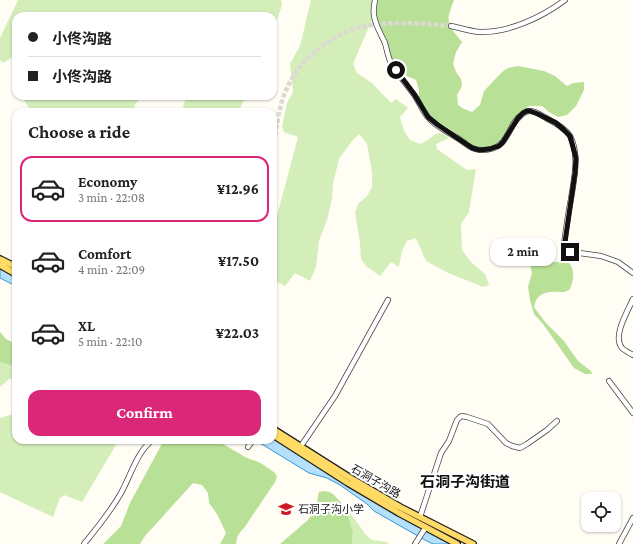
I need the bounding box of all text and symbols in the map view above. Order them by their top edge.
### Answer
text: 小佟沟路 [52,31,112,47]
route start [387,61,405,79]
text: 小佟沟路 [52,69,112,85]
text: Choose a ride [28,122,130,142]
icon: car [30,171,66,207]
text: Economy [78,174,137,190]
text: ¥12.96 [217,181,259,197]
text: 3 min · 22:08 [78,190,145,205]
callout: 2 min [490,238,556,266]
icon: car [30,243,66,279]
route end [561,243,579,261]
text: 2 min [507,244,539,259]
text: Comfort [78,246,132,262]
text: ¥17.50 [218,253,259,269]
text: 4 min · 22:09 [78,262,145,277]
icon: car [30,315,66,351]
text: XL [78,318,95,334]
text: ¥22.03 [216,325,259,341]
text: 5 min · 22:10 [78,334,142,349]
button: Confirm [28,390,261,436]
street label: 石洞子沟路 [349,462,403,500]
district label: 石洞子沟街道 [420,474,510,490]
map controls [581,492,621,532]
button: locate [581,492,621,532]
school or university icon: 石洞子沟小学 [277,500,295,518]
place label: 石洞子沟小学 [298,503,364,515]

